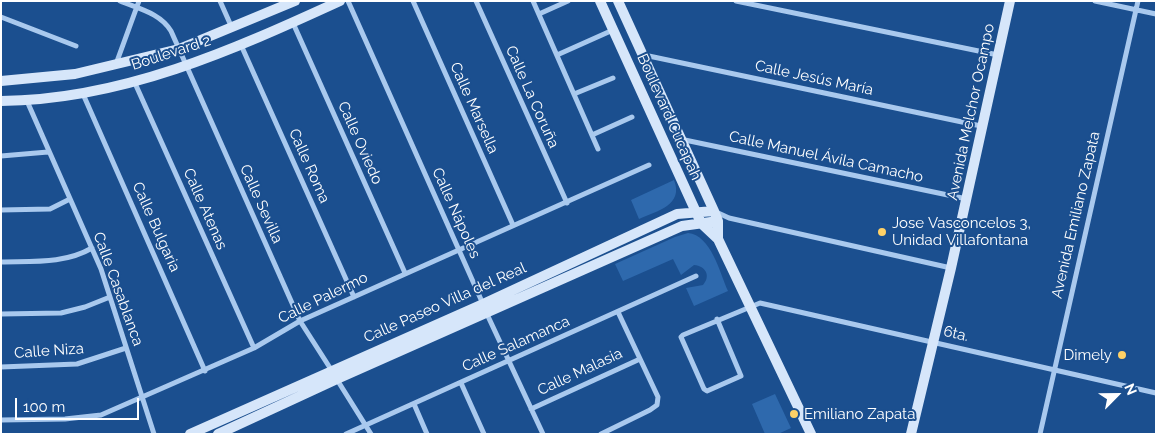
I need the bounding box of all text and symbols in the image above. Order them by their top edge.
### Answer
street label: Avenida Melchor Ocampo [943,22,999,202]
street label: Boulevard 2 [129,32,213,74]
street label: Calle La Coruña [501,43,563,151]
street label: Boulevard Cucapah [633,51,705,183]
street label: Calle Jesús María [753,57,875,99]
street label: Calle Marsella [446,60,502,156]
street label: Calle Oviedo [334,99,386,187]
street label: Calle Roma [285,126,333,206]
street label: Calle Manuel Ávila Camacho [727,128,925,186]
street label: Avenida Emiliano Zapata [1048,130,1104,300]
street label: Calle Sevilla [236,162,286,246]
street label: Calle Nápoles [428,165,484,261]
street label: Calle Atenas [179,166,231,252]
street label: Calle Bulgaria [128,179,184,275]
place label: Jose Vasconcelos 3, Unidad Villafontana [892,214,1031,249]
marker: Jose Vasconcelos 3, Unidad Villafontana [876,226,888,238]
street label: Calle Casablanca [89,230,147,348]
street label: Calle Paseo Villa del Real [361,259,529,347]
street label: Calle Palermo [275,269,371,327]
street label: Calle Salamanca [459,312,573,376]
street label: 6ta. [942,322,970,346]
street label: Calle Niza [14,340,84,362]
street label: Calle Malasia [535,345,625,399]
place label: Dimely [1063,346,1112,364]
marker: Dimely [1116,349,1128,361]
north arrow [1092,370,1142,420]
text: N [1121,381,1140,397]
scale bar [18,388,141,420]
text: 100 m [23,398,65,416]
place label: Emiliano Zapata [804,405,915,423]
marker: Emiliano Zapata [788,408,800,420]

